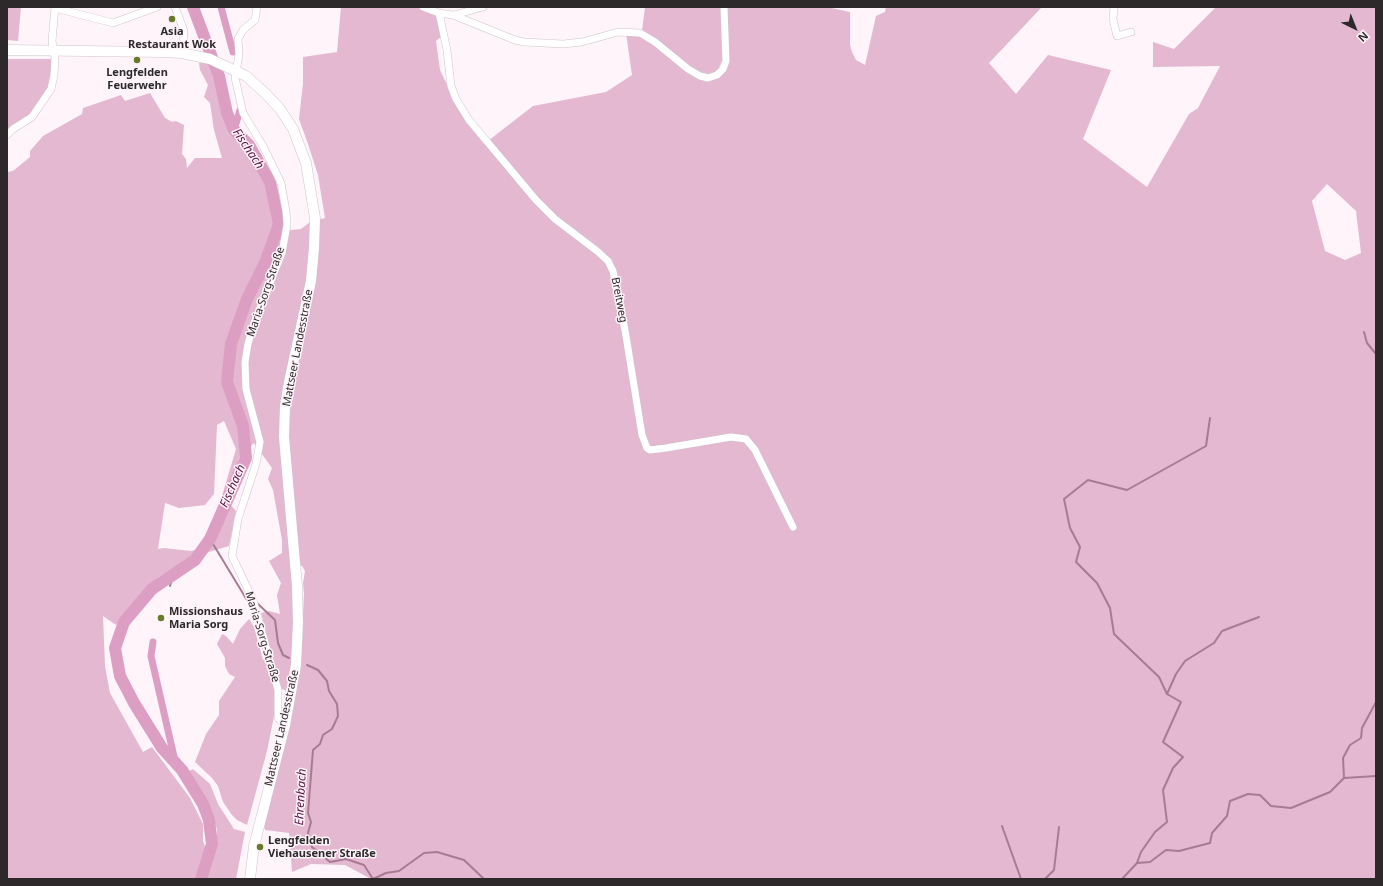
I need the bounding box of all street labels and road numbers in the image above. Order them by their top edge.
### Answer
street label: Maria-Sorg-Straße [244,245,288,339]
street label: Breitweg [608,276,630,324]
street label: Mattseer Landesstraße [280,288,316,408]
street label: Maria-Sorg-Straße [242,590,282,684]
street label: Mattseer Landesstraße [262,669,302,787]

